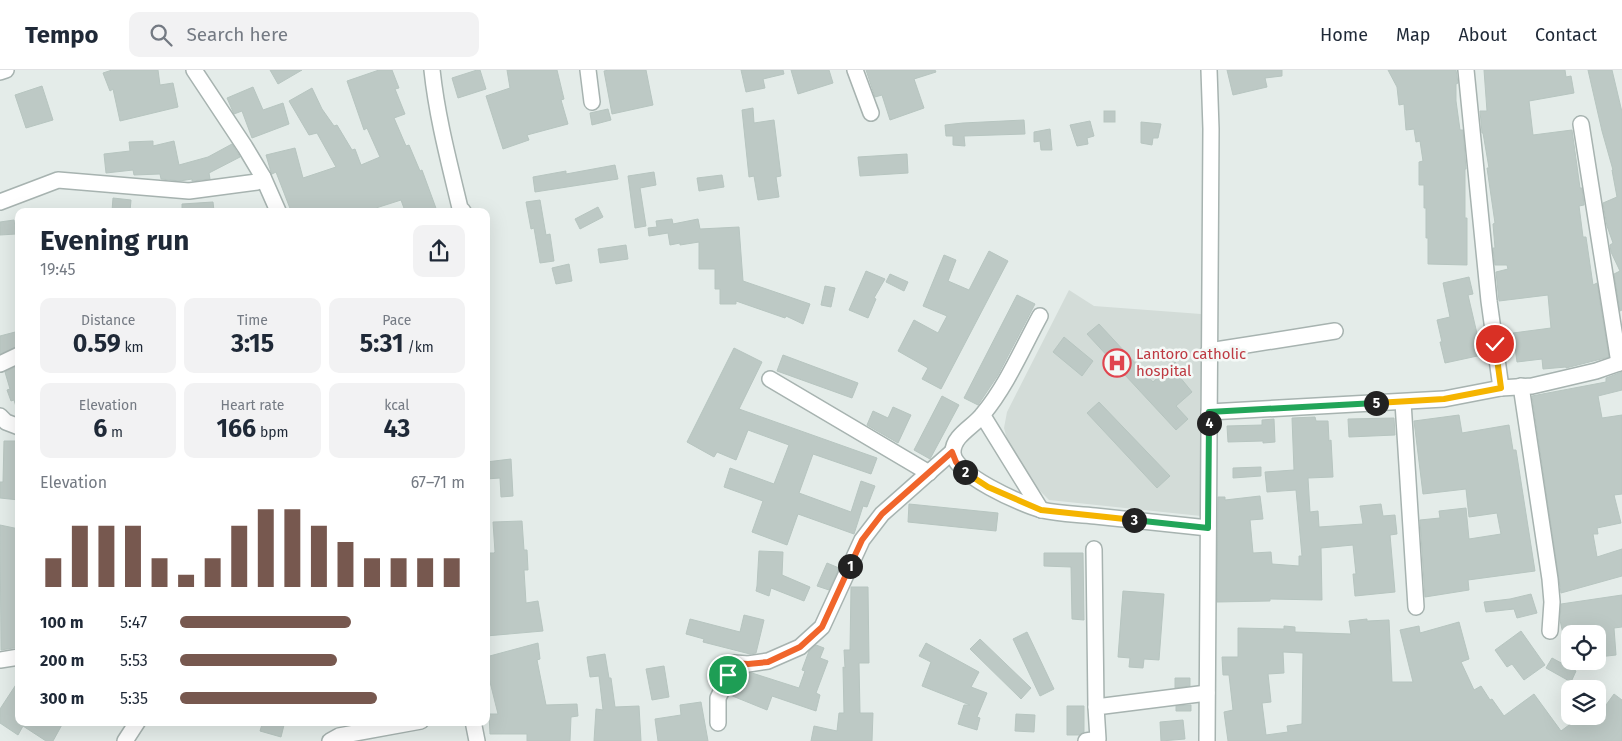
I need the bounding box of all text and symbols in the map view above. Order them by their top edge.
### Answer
search box [129,12,479,57]
text: Tempo [25,21,99,49]
icon: search [147,21,175,49]
text: Search here [187,23,288,46]
text: Home [1320,24,1368,46]
text: Map [1396,24,1430,46]
text: About [1458,24,1507,46]
text: Contact [1535,24,1597,46]
text: Evening run [40,224,189,257]
button: share [413,225,465,277]
text: 19:45 [40,260,75,279]
text: Distance [81,312,135,329]
text: Time [237,312,268,329]
text: Pace [382,312,411,329]
pin [1474,323,1516,365]
text: 0.59 [73,329,121,359]
text: 3:15 [231,329,274,359]
text: 5:31 [360,329,404,359]
icon: check [1481,330,1509,358]
text: km [121,339,144,356]
text: /km [404,339,434,356]
place label: Lantoro catholic hospital [1136,345,1246,380]
hospital icon: Lantoro catholic hospital [1102,348,1132,378]
pin: 5 [1364,390,1388,416]
text: 5 [1373,395,1380,412]
text: Elevation [79,397,138,414]
text: Heart rate [221,397,284,414]
text: kcal [384,397,409,414]
pin: 4 [1196,410,1222,436]
text: 6 [93,414,107,444]
text: 166 [216,414,256,444]
text: 43 [383,414,410,444]
text: 4 [1206,415,1213,432]
text: m [107,424,123,441]
text: bpm [256,424,289,441]
pin: 2 [952,460,978,484]
text: 2 [962,464,969,481]
text: Elevation [40,473,107,492]
text: 67–71 m [411,473,465,492]
pin: 3 [1122,508,1146,532]
text: 3 [1131,512,1138,529]
pin: 1 [838,554,862,578]
text: 1 [847,558,854,575]
text: 100 m [40,613,83,632]
text: 5:47 [120,613,147,632]
map controls [1561,625,1606,725]
button: locate [1561,625,1606,670]
text: 200 m [40,651,84,670]
text: 5:53 [120,651,148,670]
pin [707,654,749,696]
icon: arrive [714,661,742,689]
button: layers [1561,680,1606,725]
text: 300 m [40,689,84,708]
text: 5:35 [120,689,148,708]

